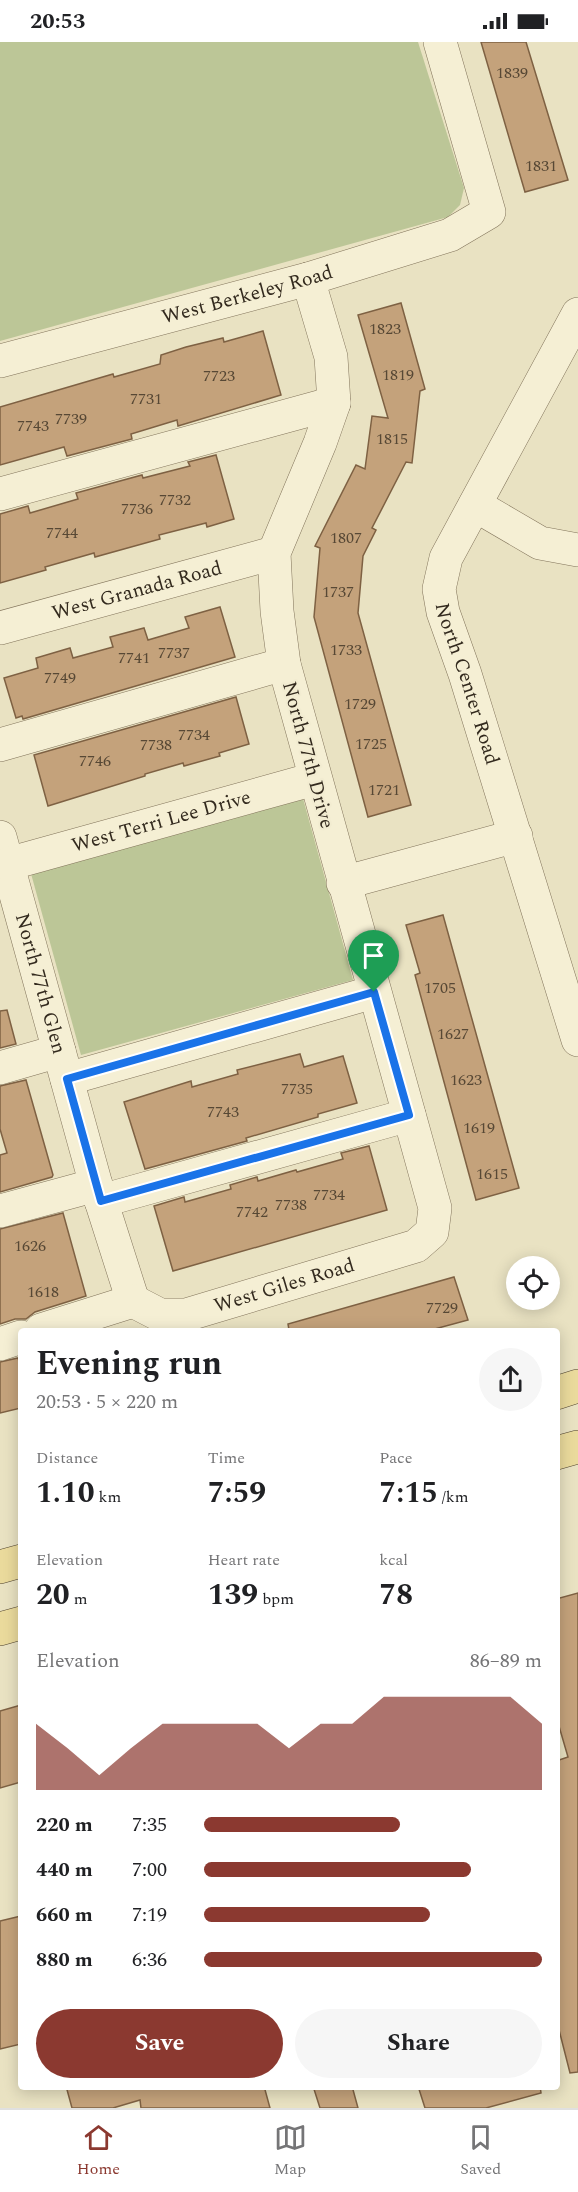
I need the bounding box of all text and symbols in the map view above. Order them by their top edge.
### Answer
text: 20:53 [30,5,85,38]
house number: 1839 [496,61,528,85]
house number: 1831 [525,154,557,178]
street label: West Berkeley Road [158,257,337,332]
house number: 1823 [369,317,401,341]
house number: 1819 [382,363,414,387]
house number: 7723 [203,364,235,388]
house number: 7731 [130,387,162,411]
house number: 7739 [55,407,87,431]
house number: 7743 [17,414,49,438]
house number: 1815 [376,427,408,451]
house number: 7732 [159,488,191,512]
house number: 7736 [121,497,153,521]
house number: 7744 [46,521,78,545]
house number: 1807 [330,526,362,550]
street label: West Granada Road [49,553,225,628]
house number: 1737 [322,580,354,604]
street label: North Center Road [427,600,507,768]
house number: 1733 [330,638,362,662]
house number: 7737 [158,641,190,665]
house number: 7741 [118,646,150,670]
house number: 7749 [44,666,76,690]
street label: North 77th Drive [274,678,342,832]
house number: 1729 [344,692,376,716]
house number: 7734 [178,723,210,747]
house number: 1725 [355,732,387,756]
house number: 7738 [140,733,172,757]
house number: 7746 [79,749,111,773]
house number: 1721 [368,778,400,802]
street label: West Terri Lee Drive [68,782,254,861]
street label: North 77th Glen [7,910,74,1057]
pin [348,930,399,992]
icon: arrive [357,939,390,972]
house number: 1705 [424,976,456,1000]
house number: 1627 [437,1022,469,1046]
house number: 1623 [450,1068,482,1092]
house number: 7735 [281,1077,313,1101]
house number: 7743 [207,1100,239,1124]
house number: 1619 [463,1116,495,1140]
house number: 1615 [476,1162,508,1186]
house number: 7734 [313,1183,345,1207]
house number: 7738 [275,1193,307,1217]
house number: 7742 [236,1200,268,1224]
house number: 1626 [14,1234,46,1258]
street label: West Giles Road [210,1250,358,1321]
map controls [506,1256,560,1310]
button: locate [506,1256,560,1310]
house number: 1618 [27,1280,59,1304]
house number: 7729 [426,1296,458,1320]
text: Evening run [36,1339,222,1389]
button: share [479,1348,542,1411]
text: 20:53 · 5 × 220 m [36,1387,178,1417]
text: Distance [36,1446,98,1470]
text: Time [208,1446,245,1470]
text: Pace [379,1446,412,1470]
text: 1.10 [36,1470,95,1516]
text: 7:59 [208,1470,266,1516]
text: 7:15 [379,1470,438,1516]
text: km [95,1485,121,1509]
text: /km [438,1485,469,1509]
text: Elevation [36,1548,103,1572]
text: Heart rate [208,1548,280,1572]
text: kcal [379,1548,408,1572]
text: 20 [36,1572,70,1618]
text: 139 [208,1572,258,1618]
text: 78 [379,1572,413,1618]
text: m [70,1587,87,1611]
text: bpm [258,1587,294,1611]
text: Elevation [36,1646,120,1676]
text: 86–89 m [470,1646,542,1676]
text: 220 m [36,1810,93,1840]
text: 7:35 [132,1810,167,1840]
text: 440 m [36,1855,93,1885]
text: 7:00 [132,1855,167,1885]
text: 660 m [36,1900,93,1930]
text: 7:19 [132,1900,167,1930]
text: 880 m [36,1945,93,1975]
text: 6:36 [132,1945,167,1975]
button: Save [36,2009,283,2078]
button: Share [295,2009,542,2078]
tab: Home [77,2121,120,2181]
tab: Map [274,2121,307,2181]
tab: Saved [460,2121,501,2181]

